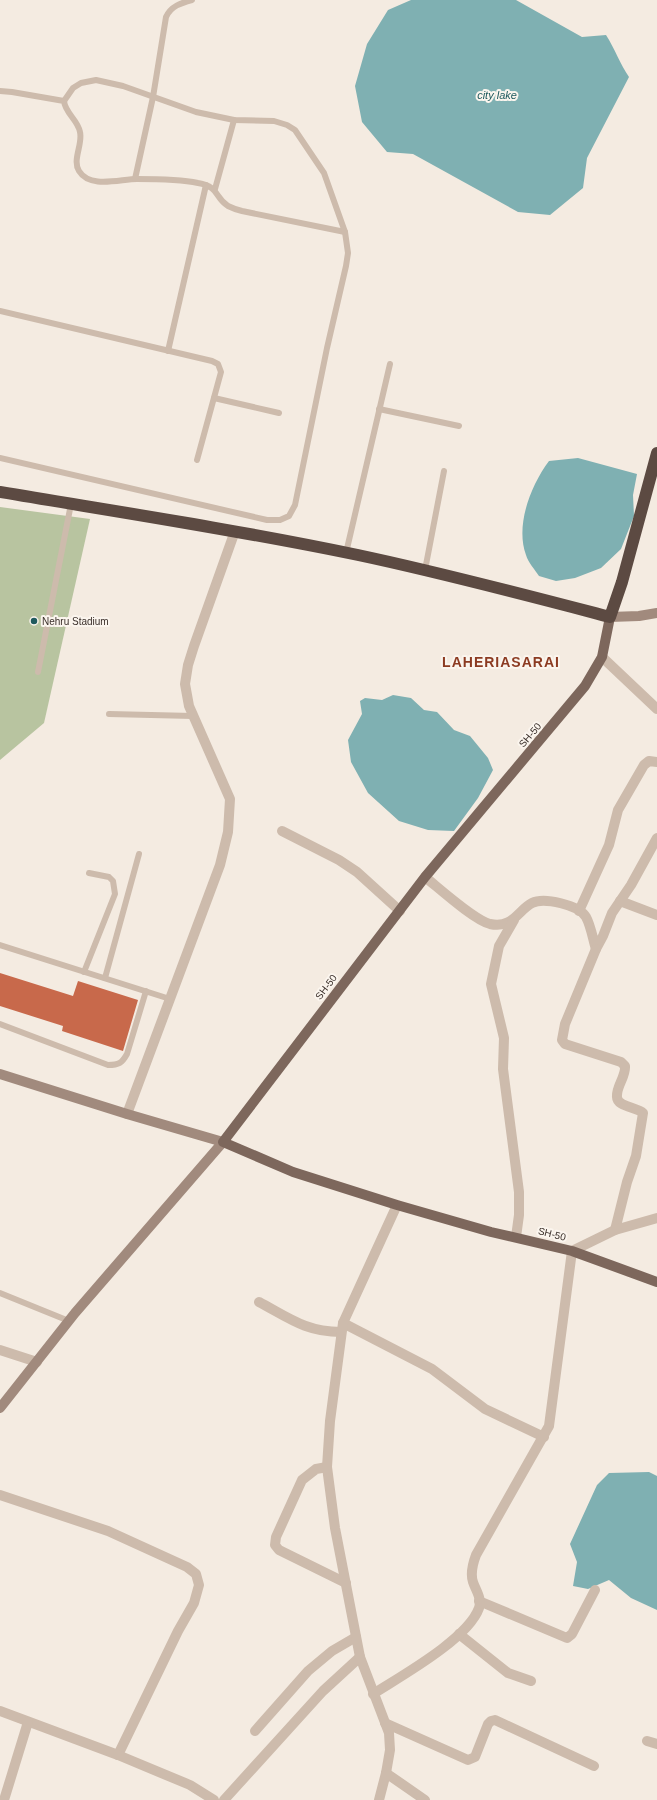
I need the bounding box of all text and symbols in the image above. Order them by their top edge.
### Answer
water label: city lake [477,89,517,101]
marker: Nehru Stadium [29,616,39,626]
place label: Nehru Stadium [42,616,109,627]
district label: LAHERIASARAI [442,654,560,670]
street label: SH-50 [517,720,544,749]
street label: SH-50 [313,972,339,1002]
street label: SH-50 [537,1225,568,1243]

